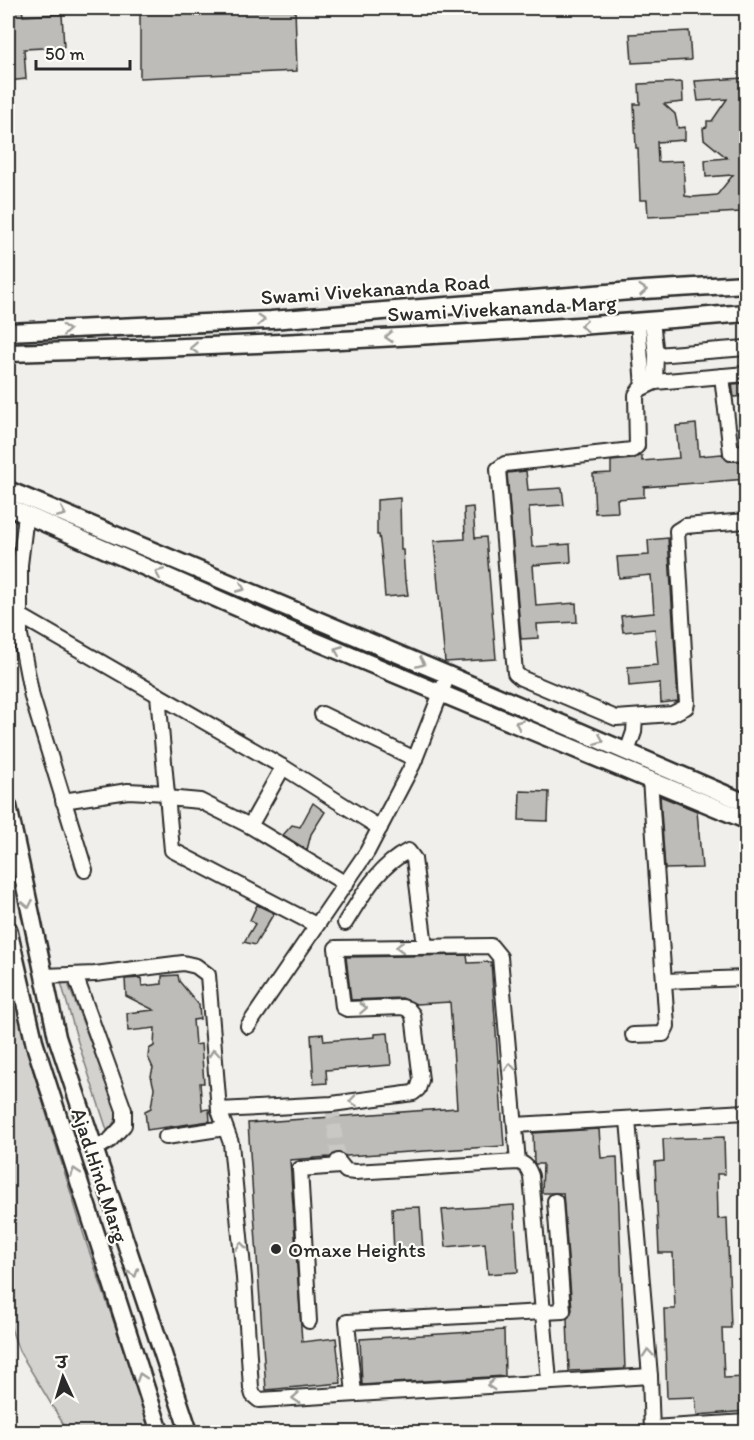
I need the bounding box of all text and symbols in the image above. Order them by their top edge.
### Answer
scale bar [36,33,130,71]
text: 50 m [45,43,85,65]
street label: Swami Vivekananda Road [260,269,490,309]
one-way arrow [639,283,648,296]
street label: Swami Vivekananda Marg [387,290,617,326]
one-way arrow [256,314,265,327]
one-way arrow [579,319,588,332]
one-way arrow [61,323,70,336]
one-way arrow [384,330,393,343]
one-way arrow [190,341,199,354]
one-way arrow [55,506,66,518]
one-way arrow [154,568,165,580]
one-way arrow [235,581,246,593]
one-way arrow [334,645,345,657]
one-way arrow [415,656,426,668]
one-way arrow [514,719,525,731]
one-way arrow [594,733,605,745]
one-way arrow [21,899,34,909]
one-way arrow [395,941,404,953]
one-way arrow [359,1002,368,1015]
one-way arrow [208,1049,221,1058]
one-way arrow [503,1062,516,1071]
one-way arrow [349,1094,358,1106]
street label: Ajad Hind Marg [66,1104,134,1246]
one-way arrow [69,1167,82,1178]
place label: Omaxe Heights [288,1237,426,1262]
one-way arrow [235,1241,248,1250]
marker: Omaxe Heights [269,1242,283,1256]
one-way arrow [127,1267,140,1278]
north arrow [33,1347,93,1407]
one-way arrow [642,1349,655,1358]
text: उ [54,1353,69,1373]
one-way arrow [136,1372,149,1383]
one-way arrow [486,1378,495,1391]
one-way arrow [292,1391,301,1404]

